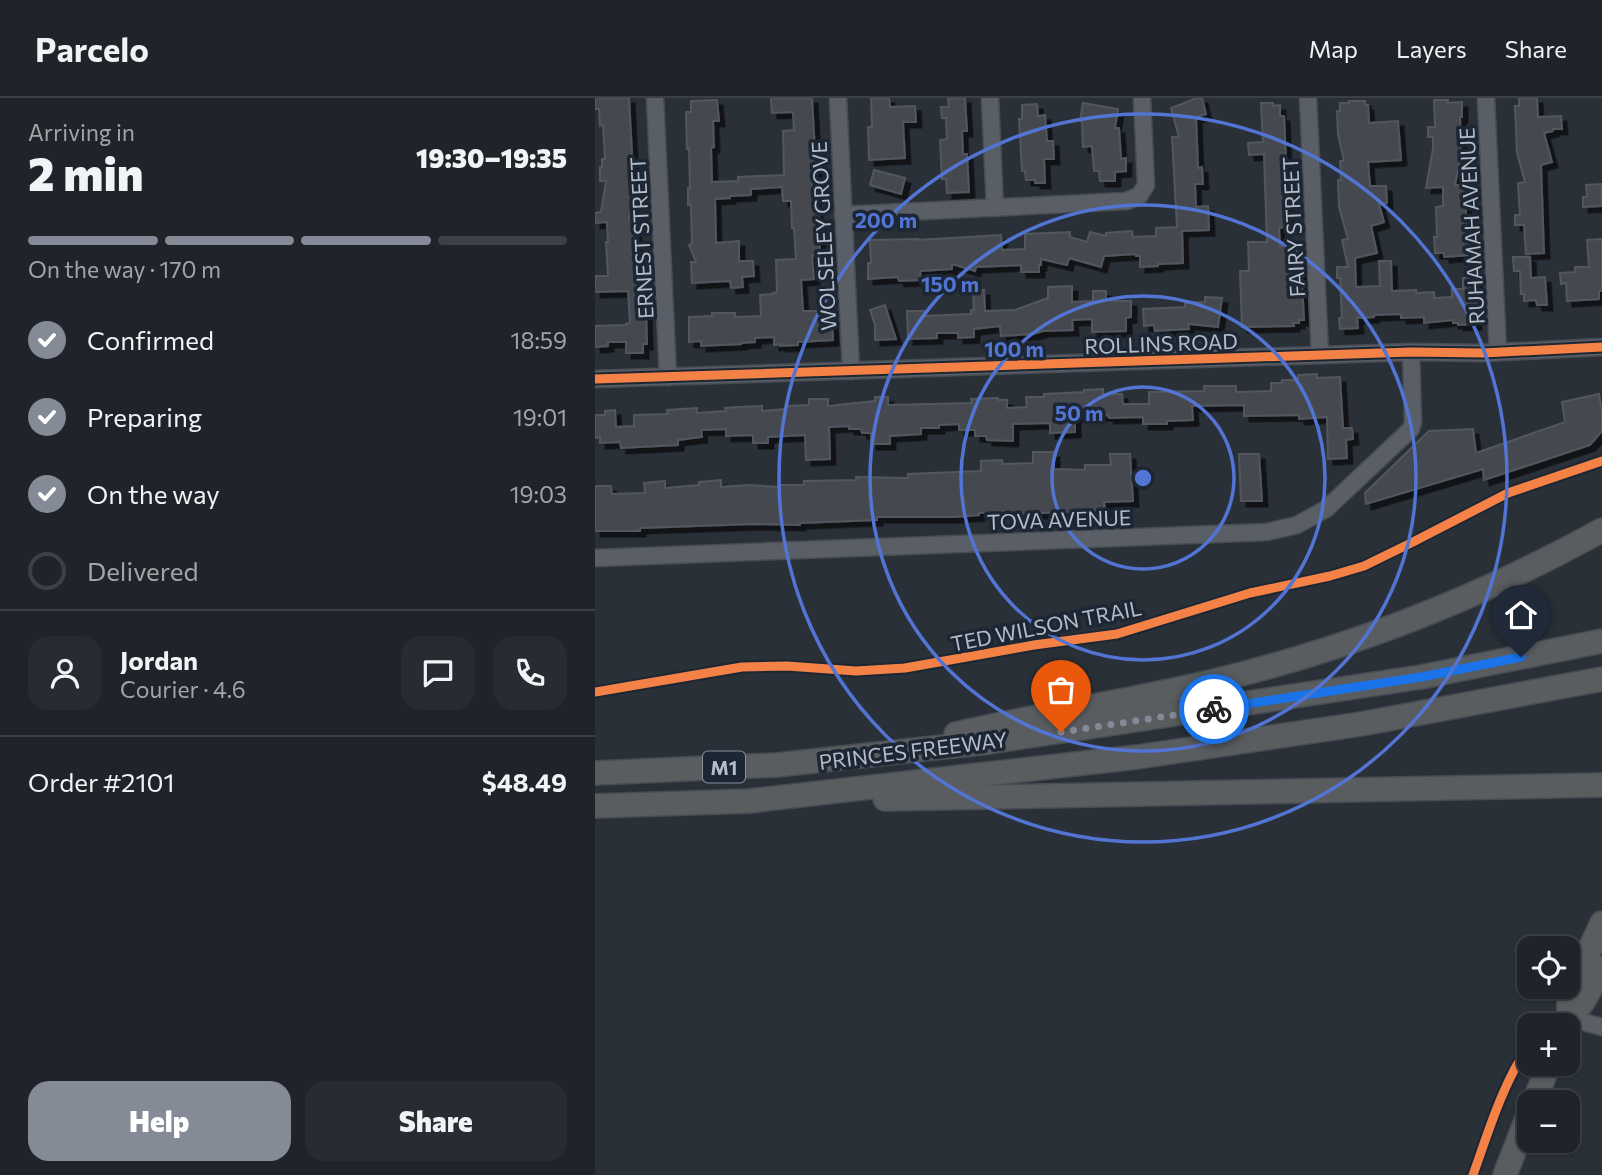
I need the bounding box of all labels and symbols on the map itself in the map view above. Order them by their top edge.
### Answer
street label: RUHAMAH AVENUE [1453,127,1489,325]
street label: WOLSELEY GROVE [806,141,840,331]
street label: ERNEST STREET [624,156,658,320]
street label: FAIRY STREET [1277,156,1309,298]
text: 200 m [855,207,917,232]
text: 150 m [921,271,979,296]
street label: ROLLINS ROAD [1084,328,1238,358]
text: 100 m [984,336,1044,361]
text: 50 m [1055,400,1103,425]
centre of rings [1131,466,1155,490]
street label: TOVA AVENUE [986,504,1132,534]
pin [1491,585,1551,657]
street label: TED WILSON TRAIL [948,594,1144,656]
pin [1031,660,1091,732]
courier [1179,674,1249,744]
street label: PRINCES FREEWAY [817,726,1009,774]
road number: M1 [703,752,745,782]

